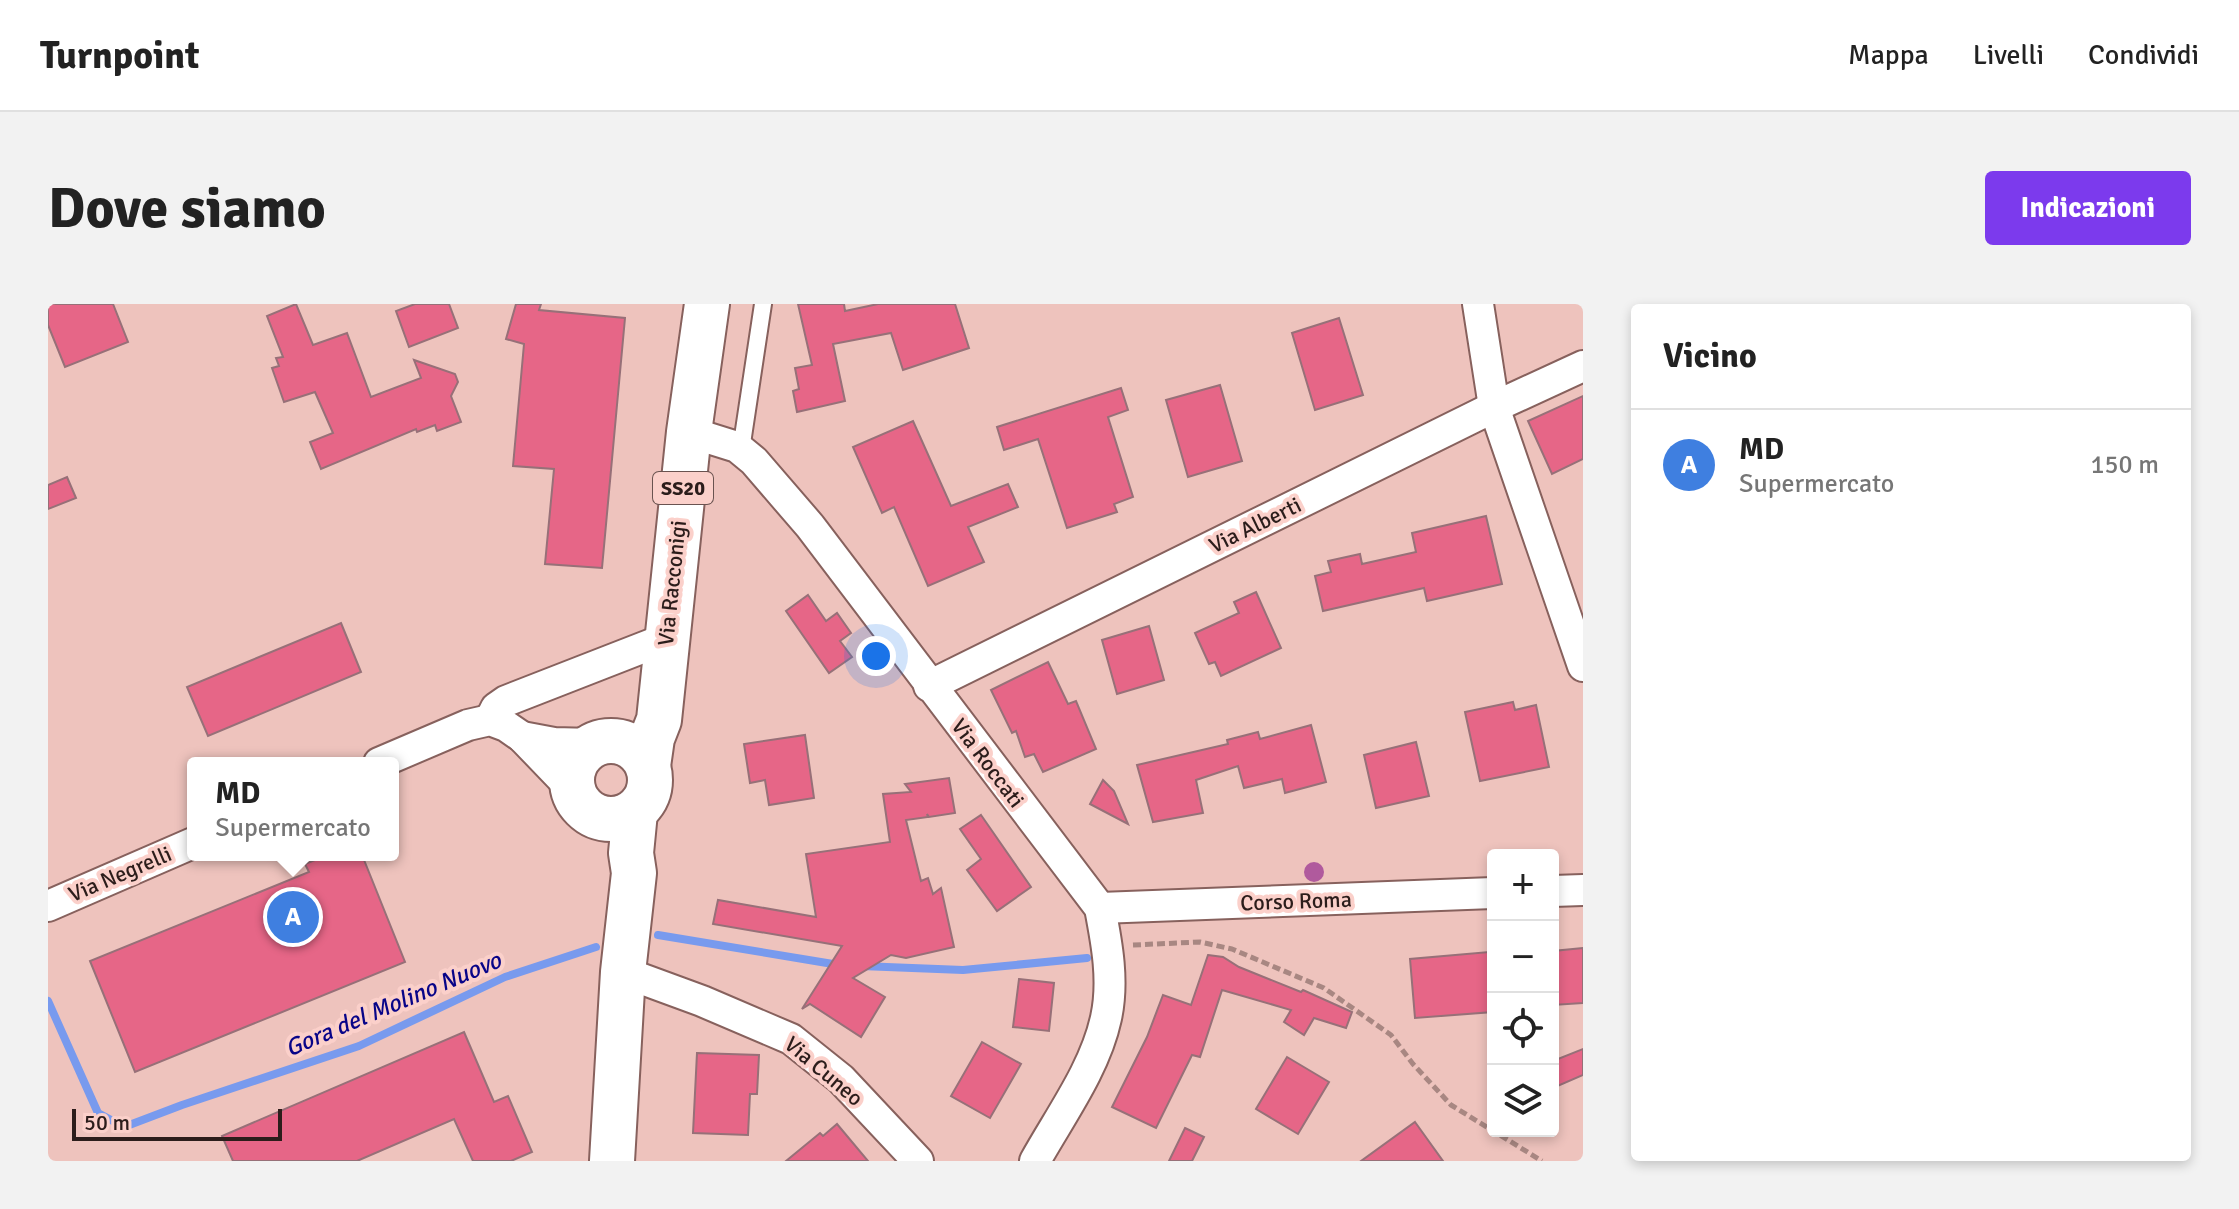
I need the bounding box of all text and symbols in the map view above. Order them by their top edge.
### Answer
text: Turnpoint [40,32,199,79]
text: Mappa [1848,38,1929,72]
text: Livelli [1973,38,2044,72]
text: Condividi [2088,38,2199,72]
button: Indicazioni [1985,171,2191,245]
text: Dove siamo [48,174,326,243]
text: Vicino [1663,335,1757,377]
text: MD [1739,431,1784,468]
text: A [1681,449,1697,481]
text: 150 m [2090,449,2159,481]
text: Supermercato [1739,468,1894,500]
road number: SS20 [653,472,713,504]
street label: Via Alberti [1204,491,1306,559]
street label: Via Racconigi [652,519,692,647]
your location [856,636,896,676]
street label: Via Roccati [946,713,1030,813]
popup [187,757,399,861]
text: MD [215,775,260,812]
text: Supermercato [215,812,371,844]
street label: Via Negrelli [64,840,176,908]
map controls [1487,849,1559,1137]
button: + [1487,849,1559,921]
street label: Corso Roma [1240,886,1352,916]
pin: A [267,887,319,947]
button: − [1487,921,1559,993]
water label: Gora del Molino Nuovo [280,944,507,1063]
button: locate [1487,993,1559,1065]
street label: Via Cuneo [779,1030,869,1112]
button: layers [1487,1065,1559,1137]
scale bar [72,1105,282,1141]
text: 50 m [84,1109,130,1136]

